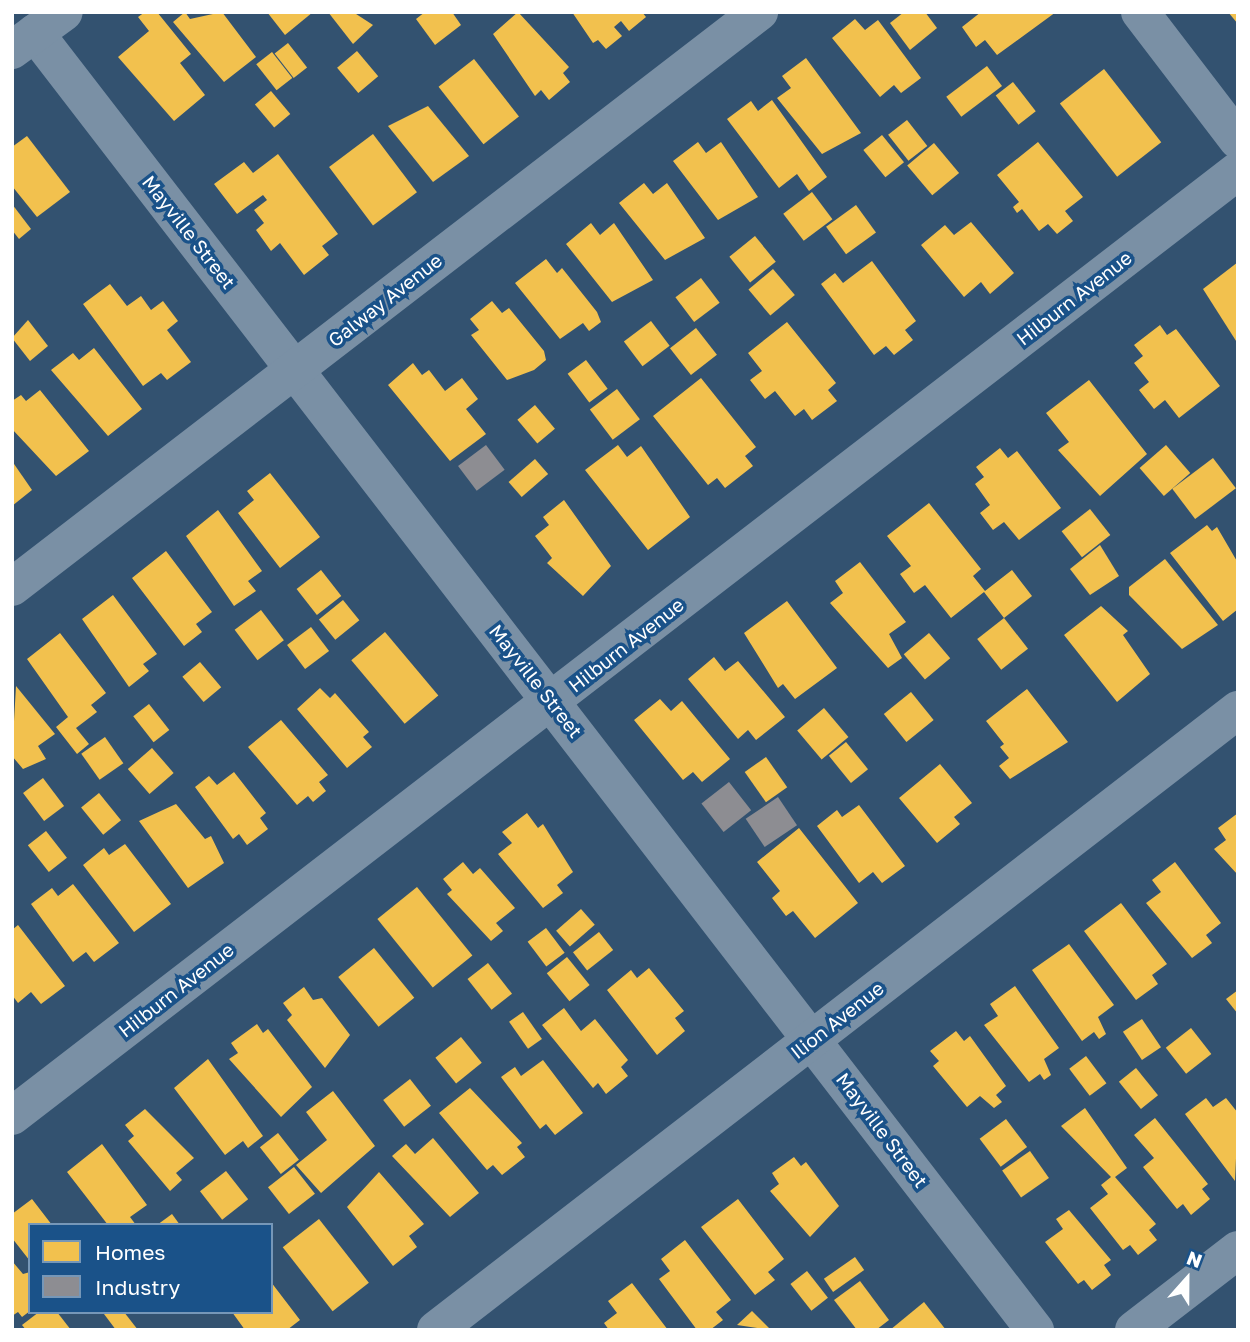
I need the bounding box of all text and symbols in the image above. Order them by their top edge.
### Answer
street label: Mayville Street [138,171,240,293]
street label: Hilburn Avenue [1012,246,1136,350]
street label: Galway Avenue [324,249,446,351]
street label: Hilburn Avenue [564,593,688,697]
street label: Mayville Street [485,620,587,742]
street label: Hilburn Avenue [114,938,238,1042]
street label: Ilion Avenue [786,977,888,1063]
street label: Mayville Street [831,1068,933,1192]
legend [28,1223,273,1314]
text: Homes [95,1239,165,1265]
north arrow [1152,1244,1222,1314]
text: N [1184,1246,1206,1272]
text: Industry [95,1274,180,1300]

